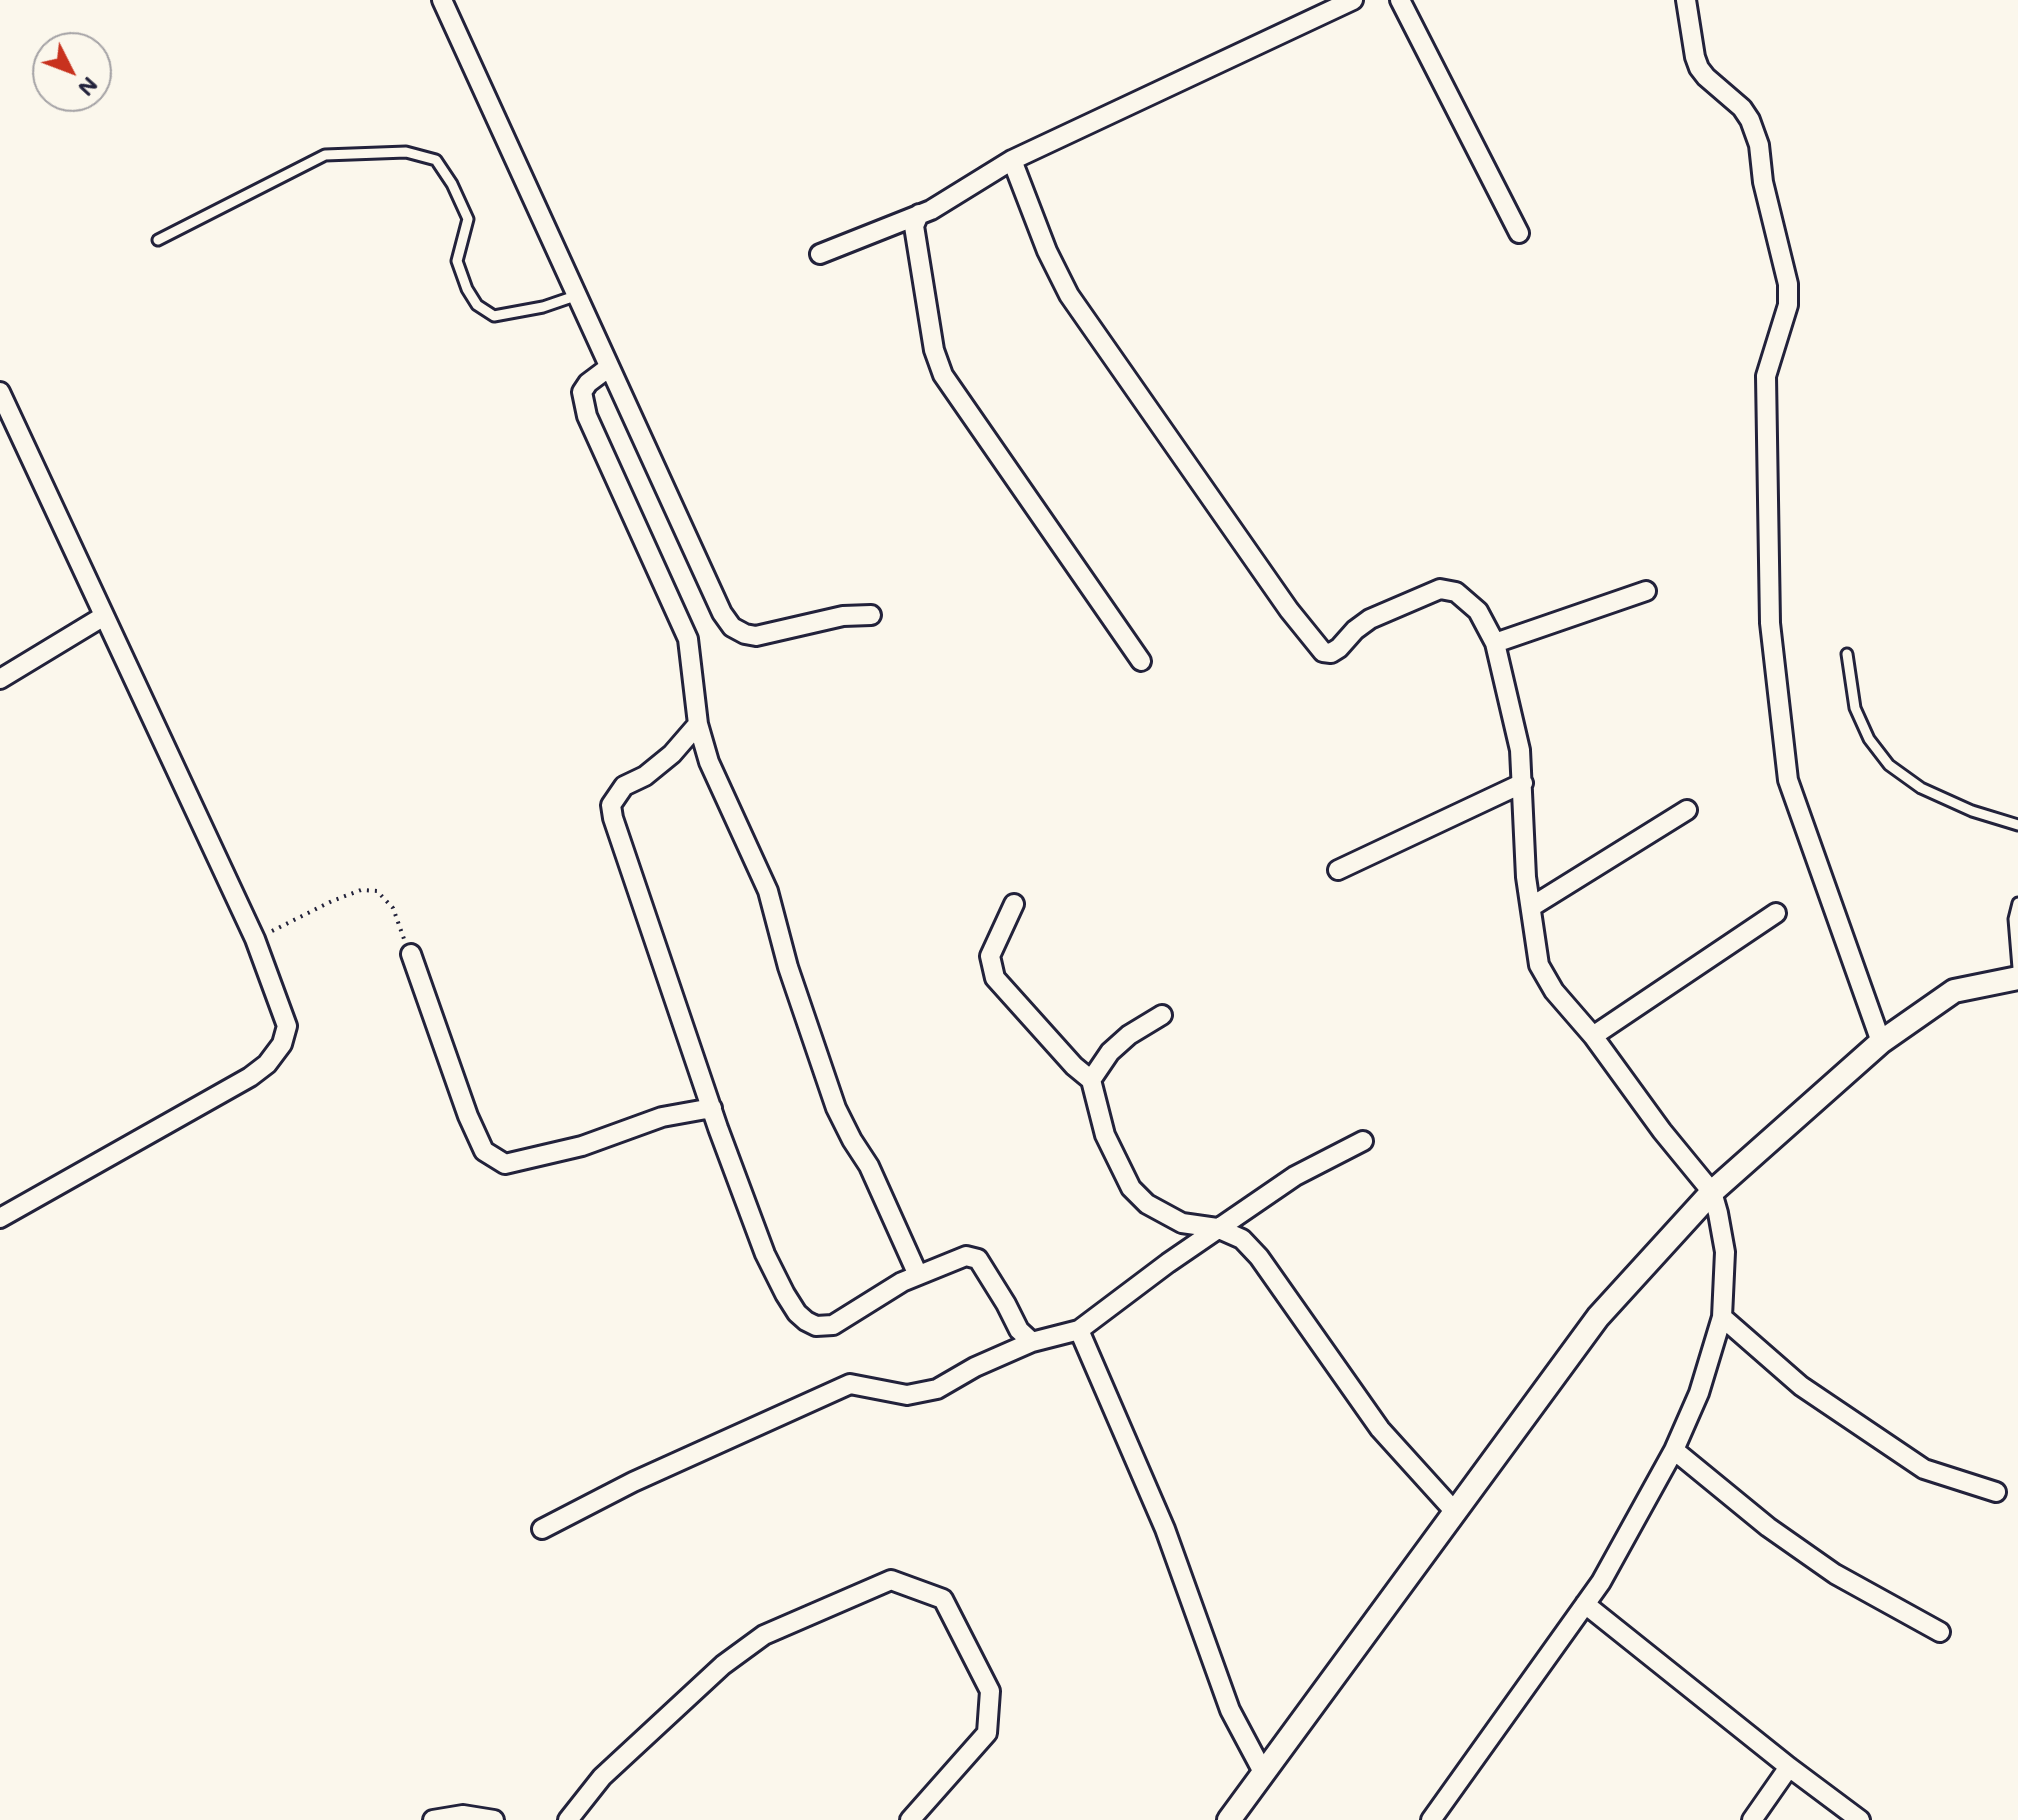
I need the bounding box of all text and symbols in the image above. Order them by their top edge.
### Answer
north arrow [32,32,112,112]
text: N [72,71,105,103]

